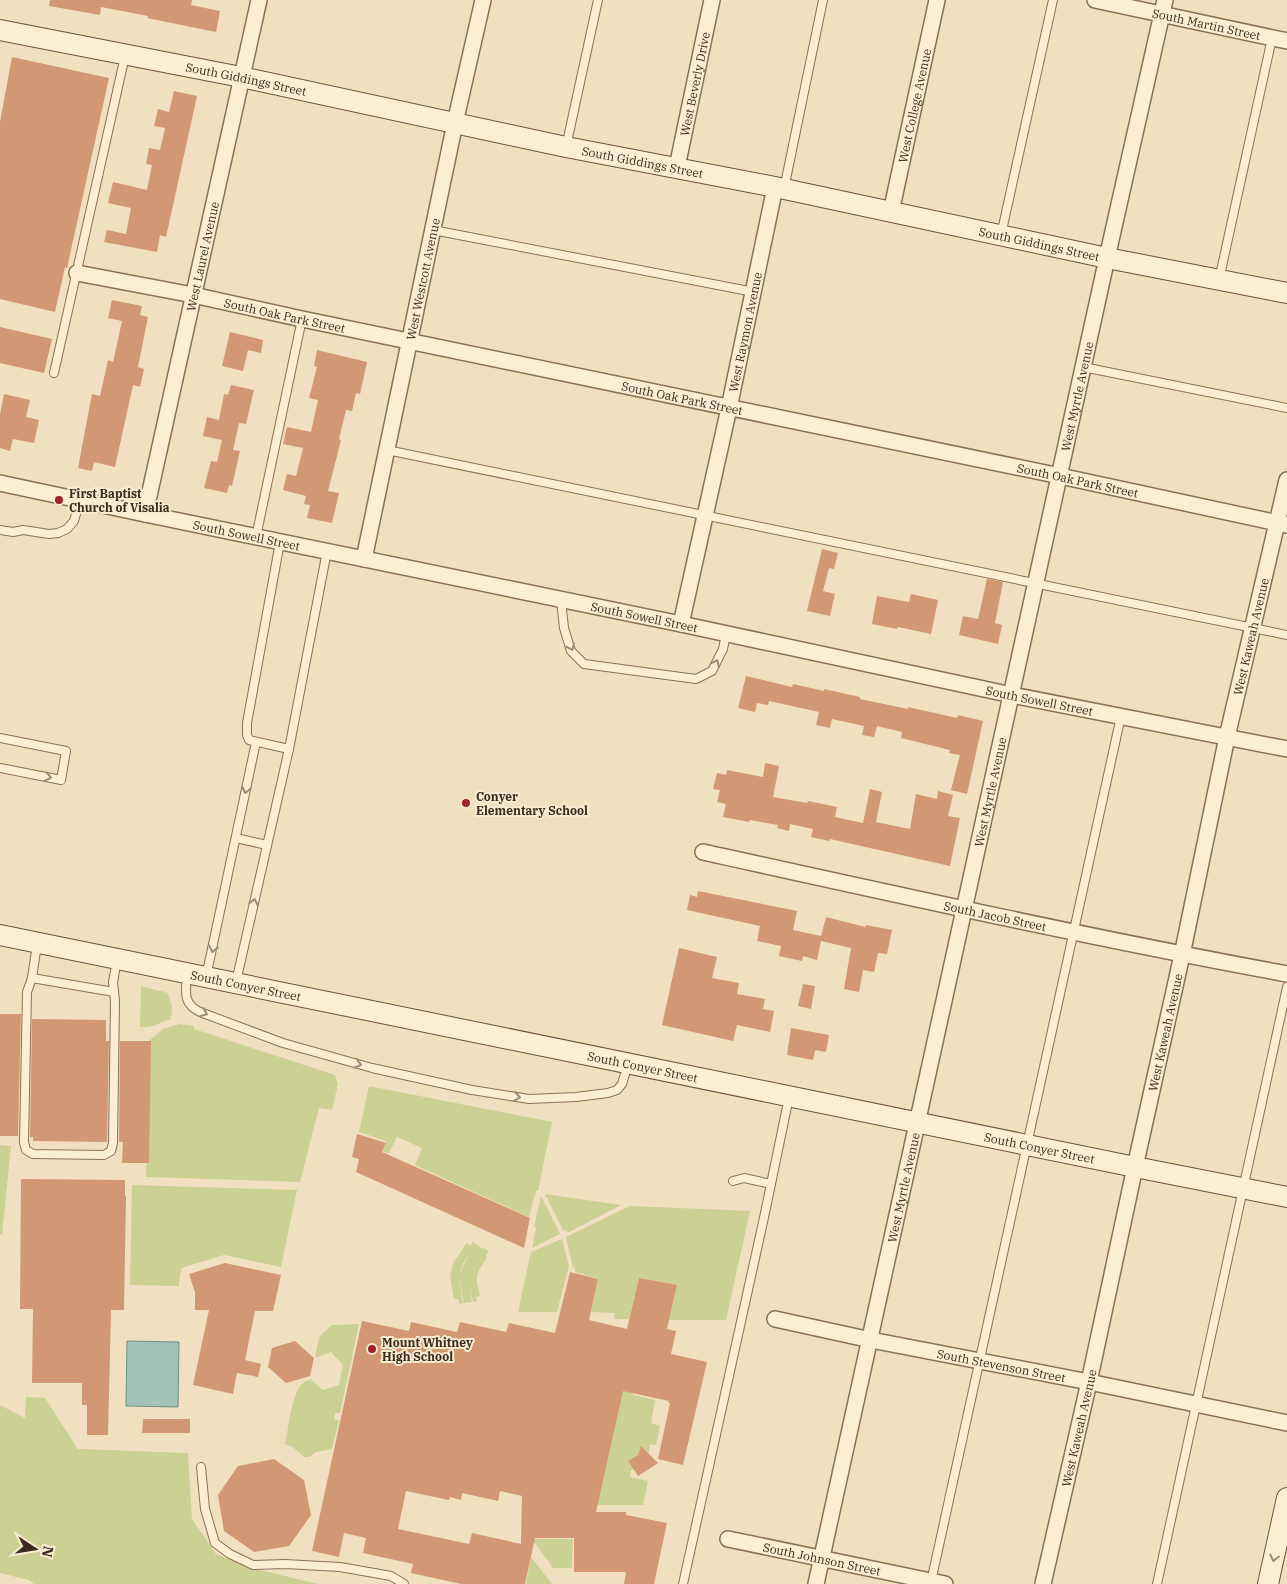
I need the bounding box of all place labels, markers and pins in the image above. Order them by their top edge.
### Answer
place label: First Baptist Church of Visalia [69,486,170,515]
marker: First Baptist Church of Visalia [53,494,65,506]
place label: Conyer Elementary School [476,789,588,818]
marker: Conyer Elementary School [460,797,472,809]
place label: Mount Whitney High School [382,1335,473,1364]
marker: Mount Whitney High School [366,1343,378,1355]

